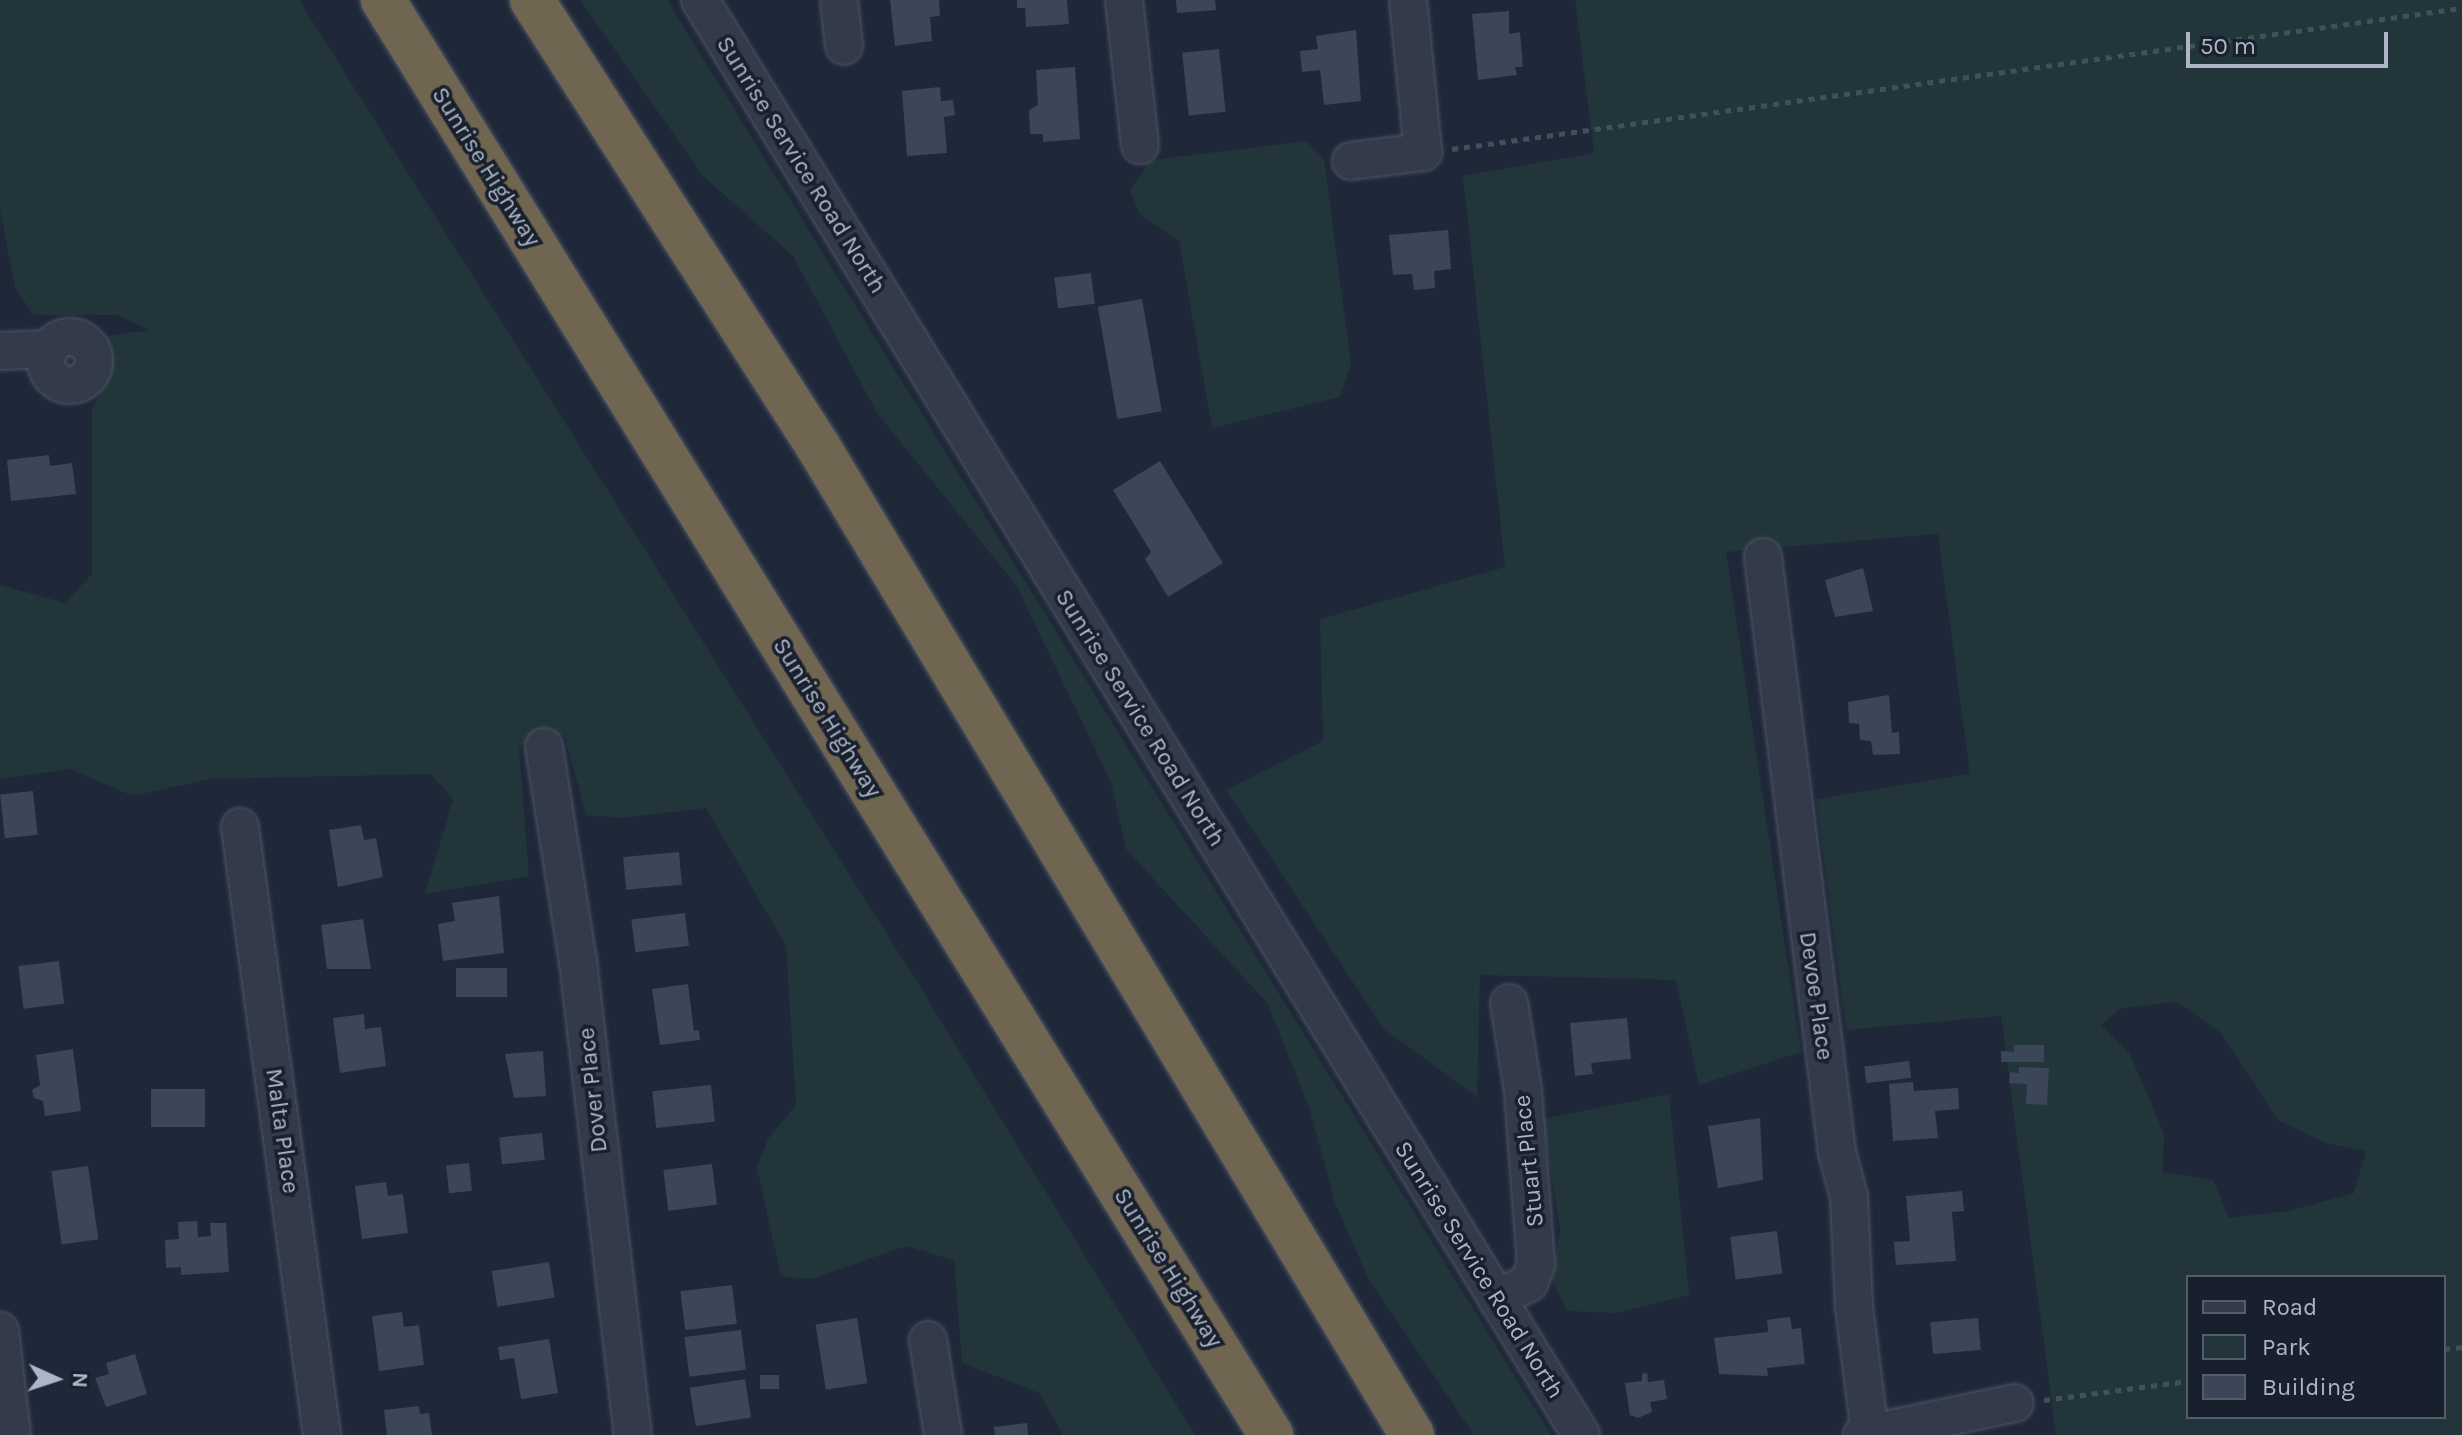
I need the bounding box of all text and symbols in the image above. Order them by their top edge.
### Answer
scale bar [2190,16,2392,66]
street label: Sunrise Service Road North [710,31,892,299]
text: 50 m [2200,32,2256,60]
street label: Sunrise Highway [425,82,547,252]
street label: Sunrise Service Road North [1049,584,1231,852]
street label: Sunrise Highway [766,633,888,803]
street label: Devoe Place [1793,930,1839,1062]
street label: Dover Place [572,1026,614,1154]
street label: Malta Place [259,1067,305,1195]
street label: Stuart Place [1508,1094,1550,1228]
street label: Sunrise Service Road North [1388,1136,1570,1404]
street label: Sunrise Highway [1107,1183,1229,1353]
legend [2186,1275,2446,1419]
text: Road [2262,1293,2317,1321]
text: Park [2262,1333,2311,1361]
north arrow [16,1339,96,1419]
text: N [67,1372,93,1389]
text: Building [2262,1373,2355,1401]

